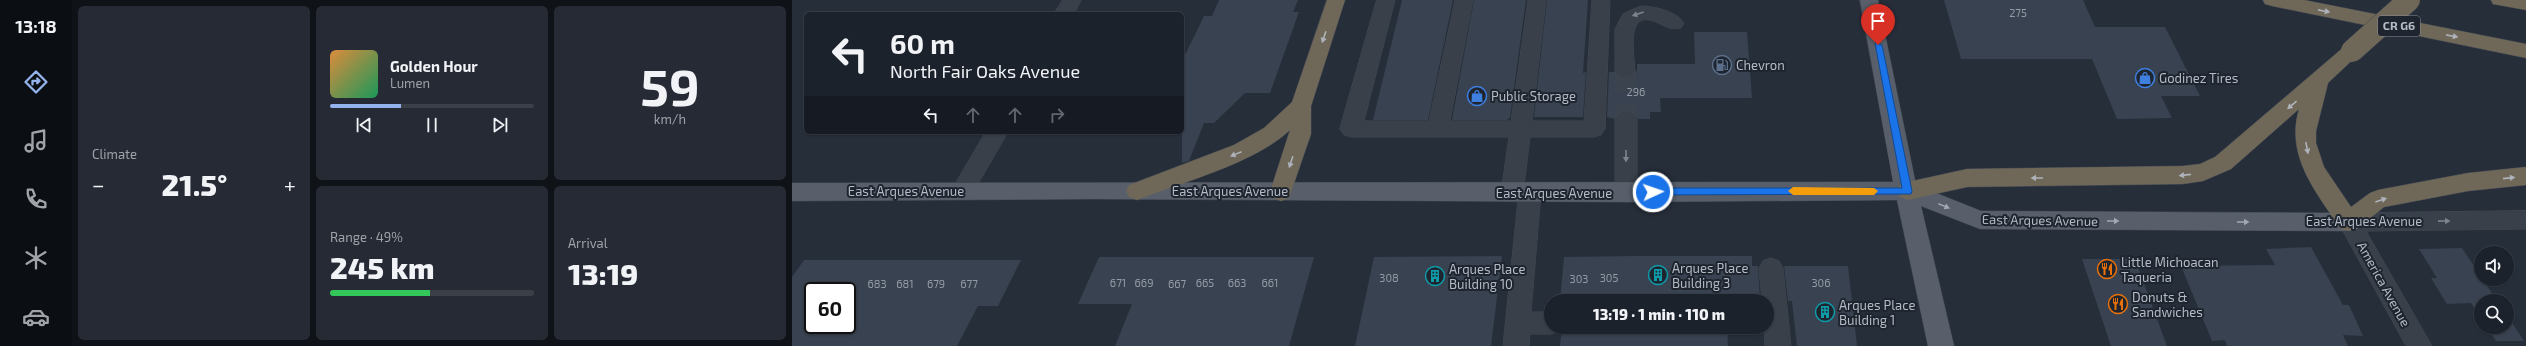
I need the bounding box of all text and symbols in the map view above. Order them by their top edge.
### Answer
pin [1861,4,1895,45]
house number: 275 [2009,6,2027,19]
one-way arrow [2318,8,2330,14]
icon: arrive [1867,10,1889,32]
one-way arrow [1631,12,1643,18]
text: 13:18 [15,15,57,37]
road number: CR G6 [2378,16,2420,36]
text: 60 m [890,26,955,60]
icon: left [824,28,876,80]
one-way arrow [1321,31,1327,43]
one-way arrow [2446,33,2458,39]
text: 59 [640,54,700,116]
fuel station icon: Chevron [1711,54,1733,76]
text: Golden Hour [390,57,478,75]
place label: Chevron [1736,57,1785,73]
text: North Fair Oaks Avenue [890,60,1080,82]
shop icon: Godinez Tires [2134,67,2156,89]
icon: directions [22,68,50,96]
place label: Godinez Tires [2159,70,2238,86]
text: Lumen [390,75,430,91]
shop icon: Public Storage [1466,85,1488,107]
house number: 296 [1627,85,1645,98]
place label: Public Storage [1491,88,1576,104]
one-way arrow [2286,101,2297,110]
icon: left [920,104,942,126]
icon: ahead [962,104,984,126]
icon: ahead [1004,104,1026,126]
icon: right [1046,104,1068,126]
text: km/h [654,111,686,127]
icon: previous [353,114,375,136]
icon: pause [421,114,443,136]
icon: next [489,114,511,136]
icon: music [22,127,50,155]
one-way arrow [2304,141,2310,154]
text: Climate [92,146,137,162]
one-way arrow [1623,150,1629,163]
one-way arrow [1230,151,1242,157]
one-way arrow [1288,156,1294,168]
text: 21.5° [162,166,227,202]
text: − [92,171,105,197]
text: + [284,171,296,197]
position arrow [1632,171,1674,213]
one-way arrow [2179,172,2191,178]
one-way arrow [2030,175,2043,181]
one-way arrow [2503,175,2515,181]
street label: East Arques Avenue [848,183,964,199]
street label: East Arques Avenue [1172,183,1288,199]
icon: phone [22,185,50,213]
street label: East Arques Avenue [1496,185,1612,201]
one-way arrow [2375,197,2387,203]
one-way arrow [1938,203,1950,209]
street label: East Arques Avenue [1982,211,2098,229]
street label: East Arques Avenue [2306,213,2422,229]
one-way arrow [2107,218,2120,224]
one-way arrow [2438,218,2451,224]
one-way arrow [2237,219,2250,225]
text: Range · 49% [330,229,403,245]
text: Arrival [568,235,608,251]
street label: America Avenue [2354,239,2414,329]
icon: climate [22,244,50,272]
map controls [2474,246,2514,334]
button: sound [2474,246,2514,286]
text: 245 km [330,249,435,285]
place label: Little Michoacan Taqueria [2121,254,2219,285]
text: 13:19 [568,255,638,291]
restaurant icon: Little Michoacan Taqueria [2096,258,2118,280]
place label: Arques Place Building 3 [1672,260,1748,291]
place label: Arques Place Building 10 [1449,261,1525,292]
building icon: Arques Place Building 3 [1647,264,1669,286]
building icon: Arques Place Building 10 [1424,265,1446,287]
house number: 308 [1379,271,1399,284]
house number: 305 [1600,271,1618,284]
house number: 303 [1570,272,1588,285]
house number: 671 [1110,276,1126,289]
house number: 669 [1135,276,1153,289]
house number: 665 [1196,276,1214,289]
house number: 663 [1228,276,1246,289]
house number: 661 [1262,276,1278,289]
house number: 306 [1811,276,1831,289]
house number: 683 [867,277,887,290]
house number: 681 [896,277,914,290]
house number: 679 [927,277,945,290]
house number: 677 [960,277,978,290]
house number: 667 [1168,277,1186,290]
speed limit sign: 60 [804,282,856,334]
place label: Donuts & Sandwiches [2132,289,2203,320]
restaurant icon: Donuts & Sandwiches [2107,293,2129,315]
button: search [2474,294,2514,334]
place label: Arques Place Building 1 [1839,297,1915,328]
building icon: Arques Place Building 1 [1814,301,1836,323]
icon: car [22,303,50,331]
text: 13:19 · 1 min · 110 m [1593,305,1725,323]

